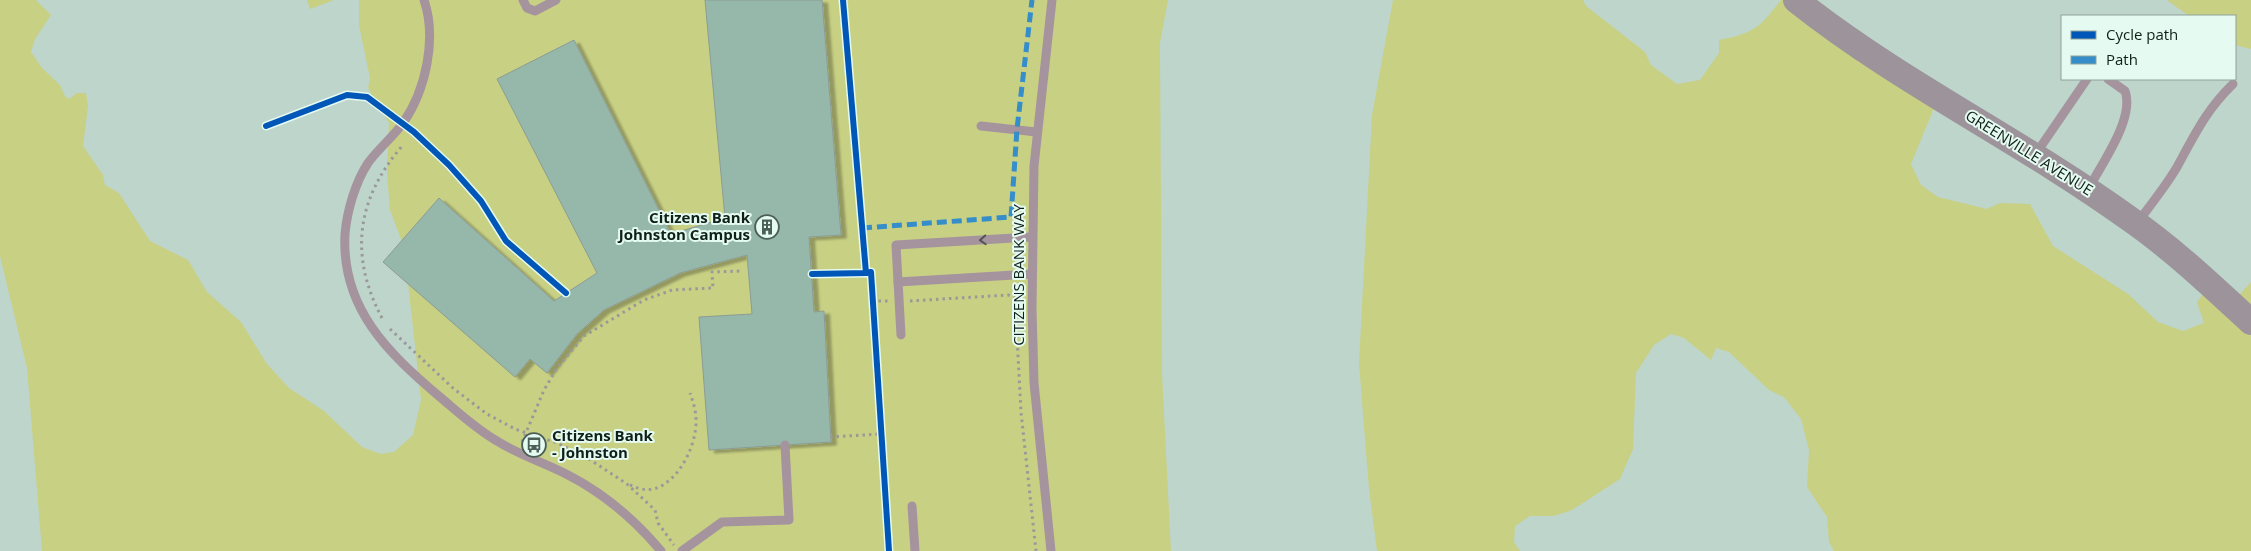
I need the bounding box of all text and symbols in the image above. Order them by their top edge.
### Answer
legend [2061,15,2236,80]
text: Cycle path [2106,24,2178,44]
text: Path [2106,49,2138,69]
street label: GREENVILLE AVENUE [1962,105,2097,199]
street label: CITIZENS BANK WAY [1008,204,1028,346]
place label: Citizens Bank Johnston Campus [617,207,751,244]
building icon: Citizens Bank Johnston Campus [754,214,780,240]
one-way arrow [979,234,987,245]
place label: Citizens Bank - Johnston [552,425,654,462]
bus stop icon: Citizens Bank - Johnston [521,432,547,458]

